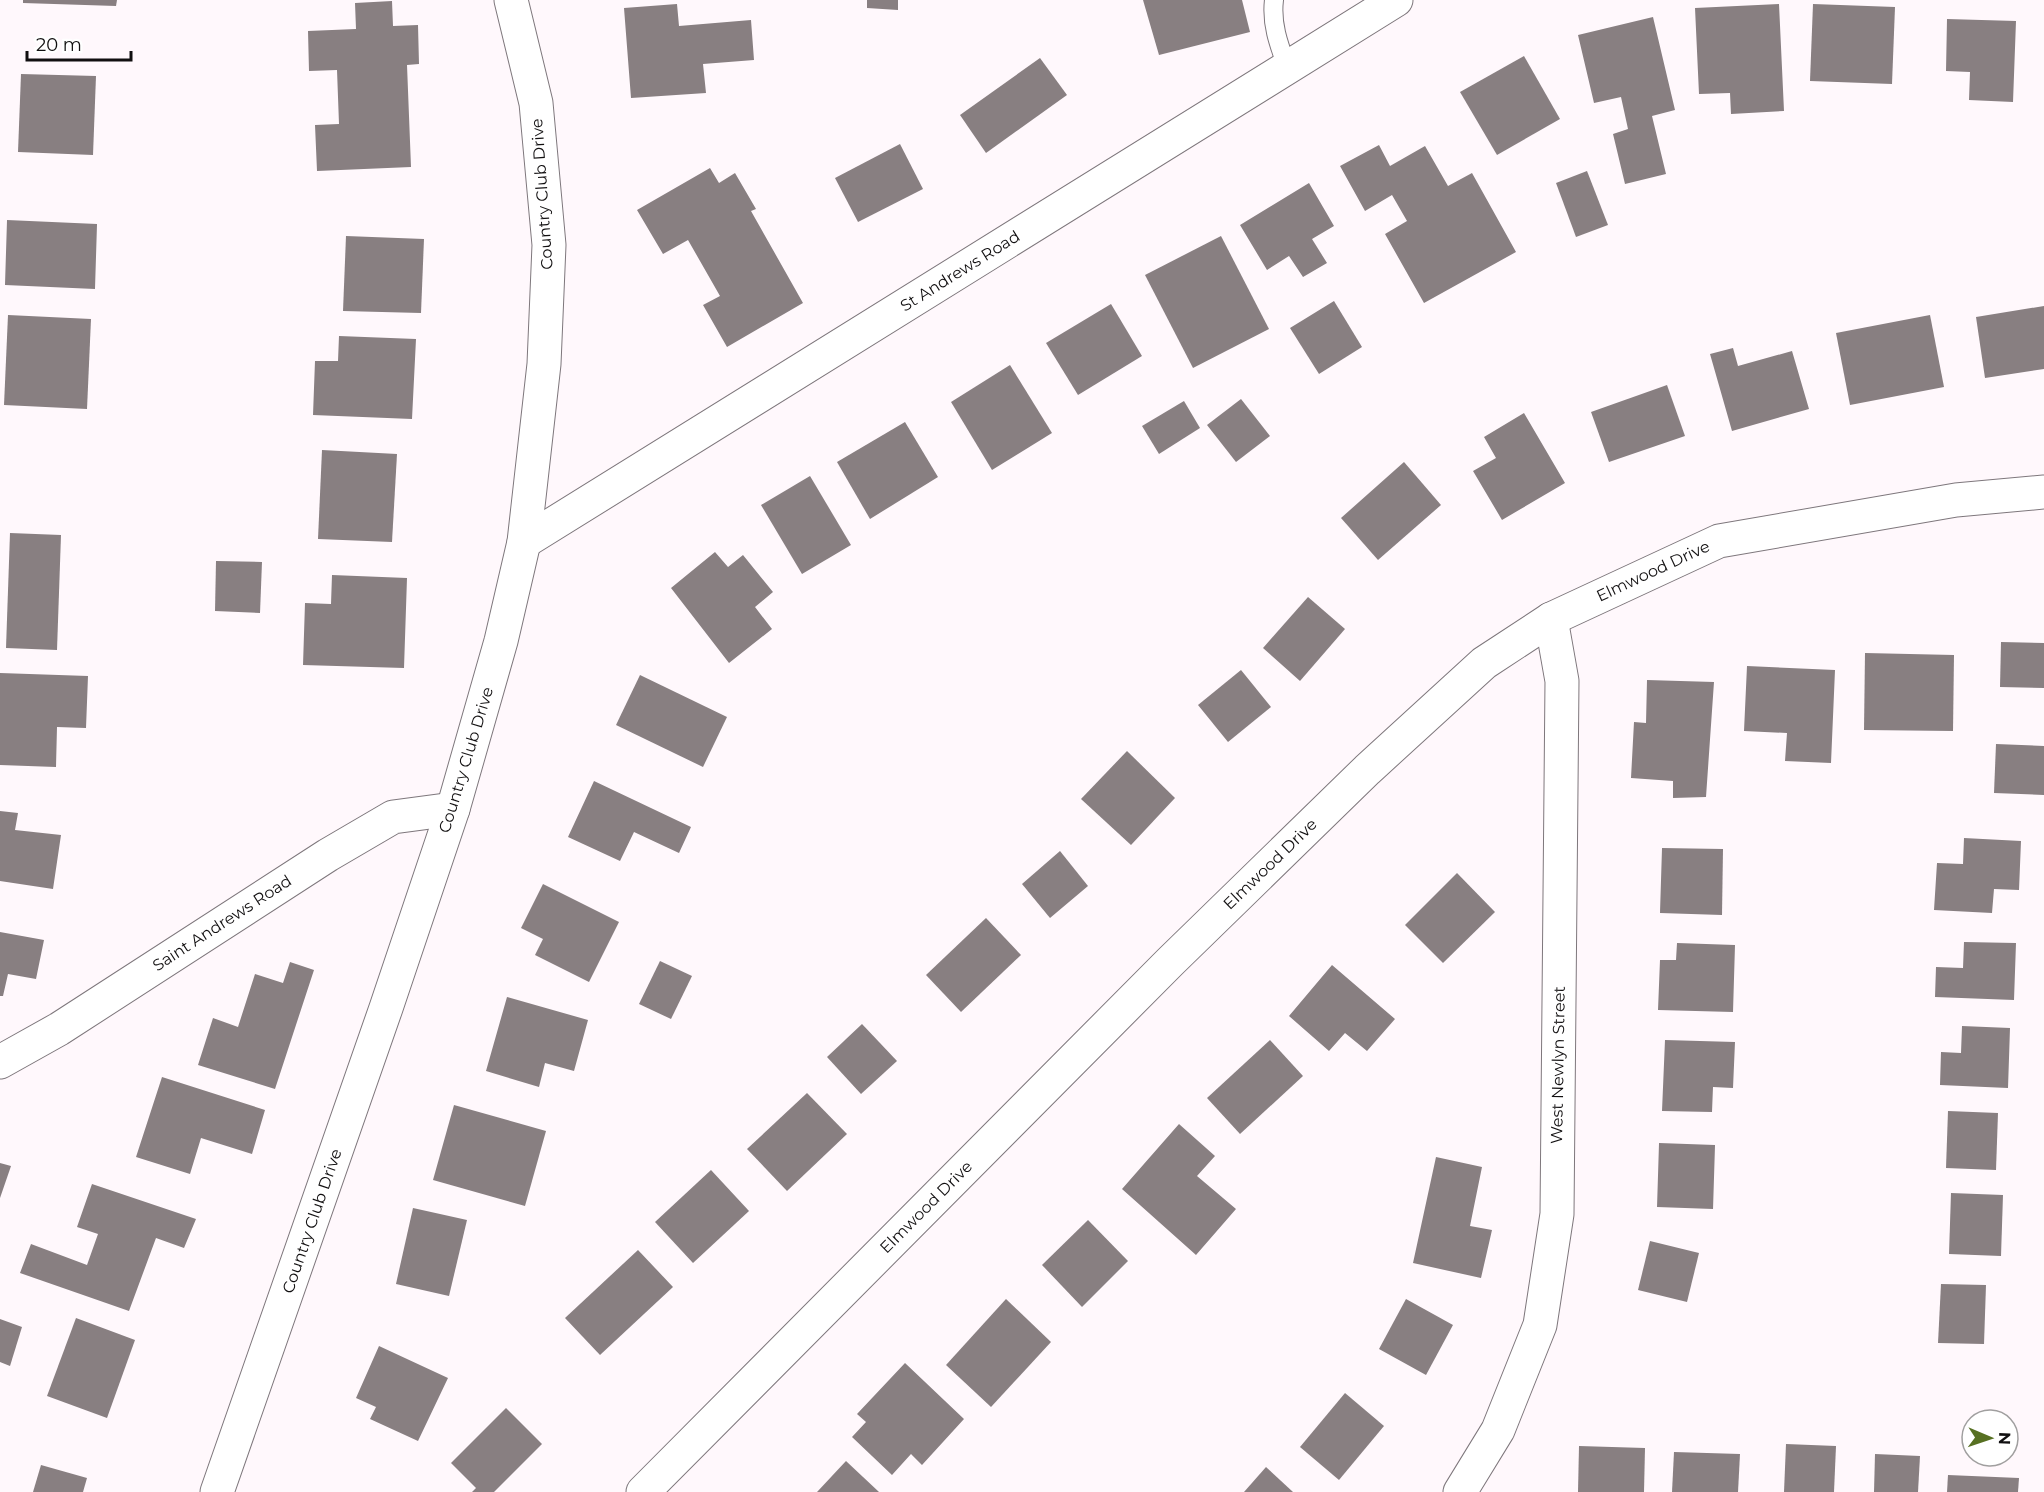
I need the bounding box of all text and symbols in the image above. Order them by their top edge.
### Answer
scale bar [27,24,130,62]
text: 20 m [36,34,82,56]
street label: Country Club Drive [527,118,557,270]
street label: St Andrews Road [897,227,1023,315]
street label: Elmwood Drive [1593,536,1713,606]
street label: Country Club Drive [435,685,497,835]
street label: Elmwood Drive [1219,815,1321,913]
street label: Saint Andrews Road [149,871,295,975]
street label: West Newlyn Street [1547,985,1569,1144]
street label: Country Club Drive [278,1146,346,1296]
street label: Elmwood Drive [876,1157,976,1257]
north arrow [1960,1408,2020,1468]
text: N [1995,1432,2014,1445]

